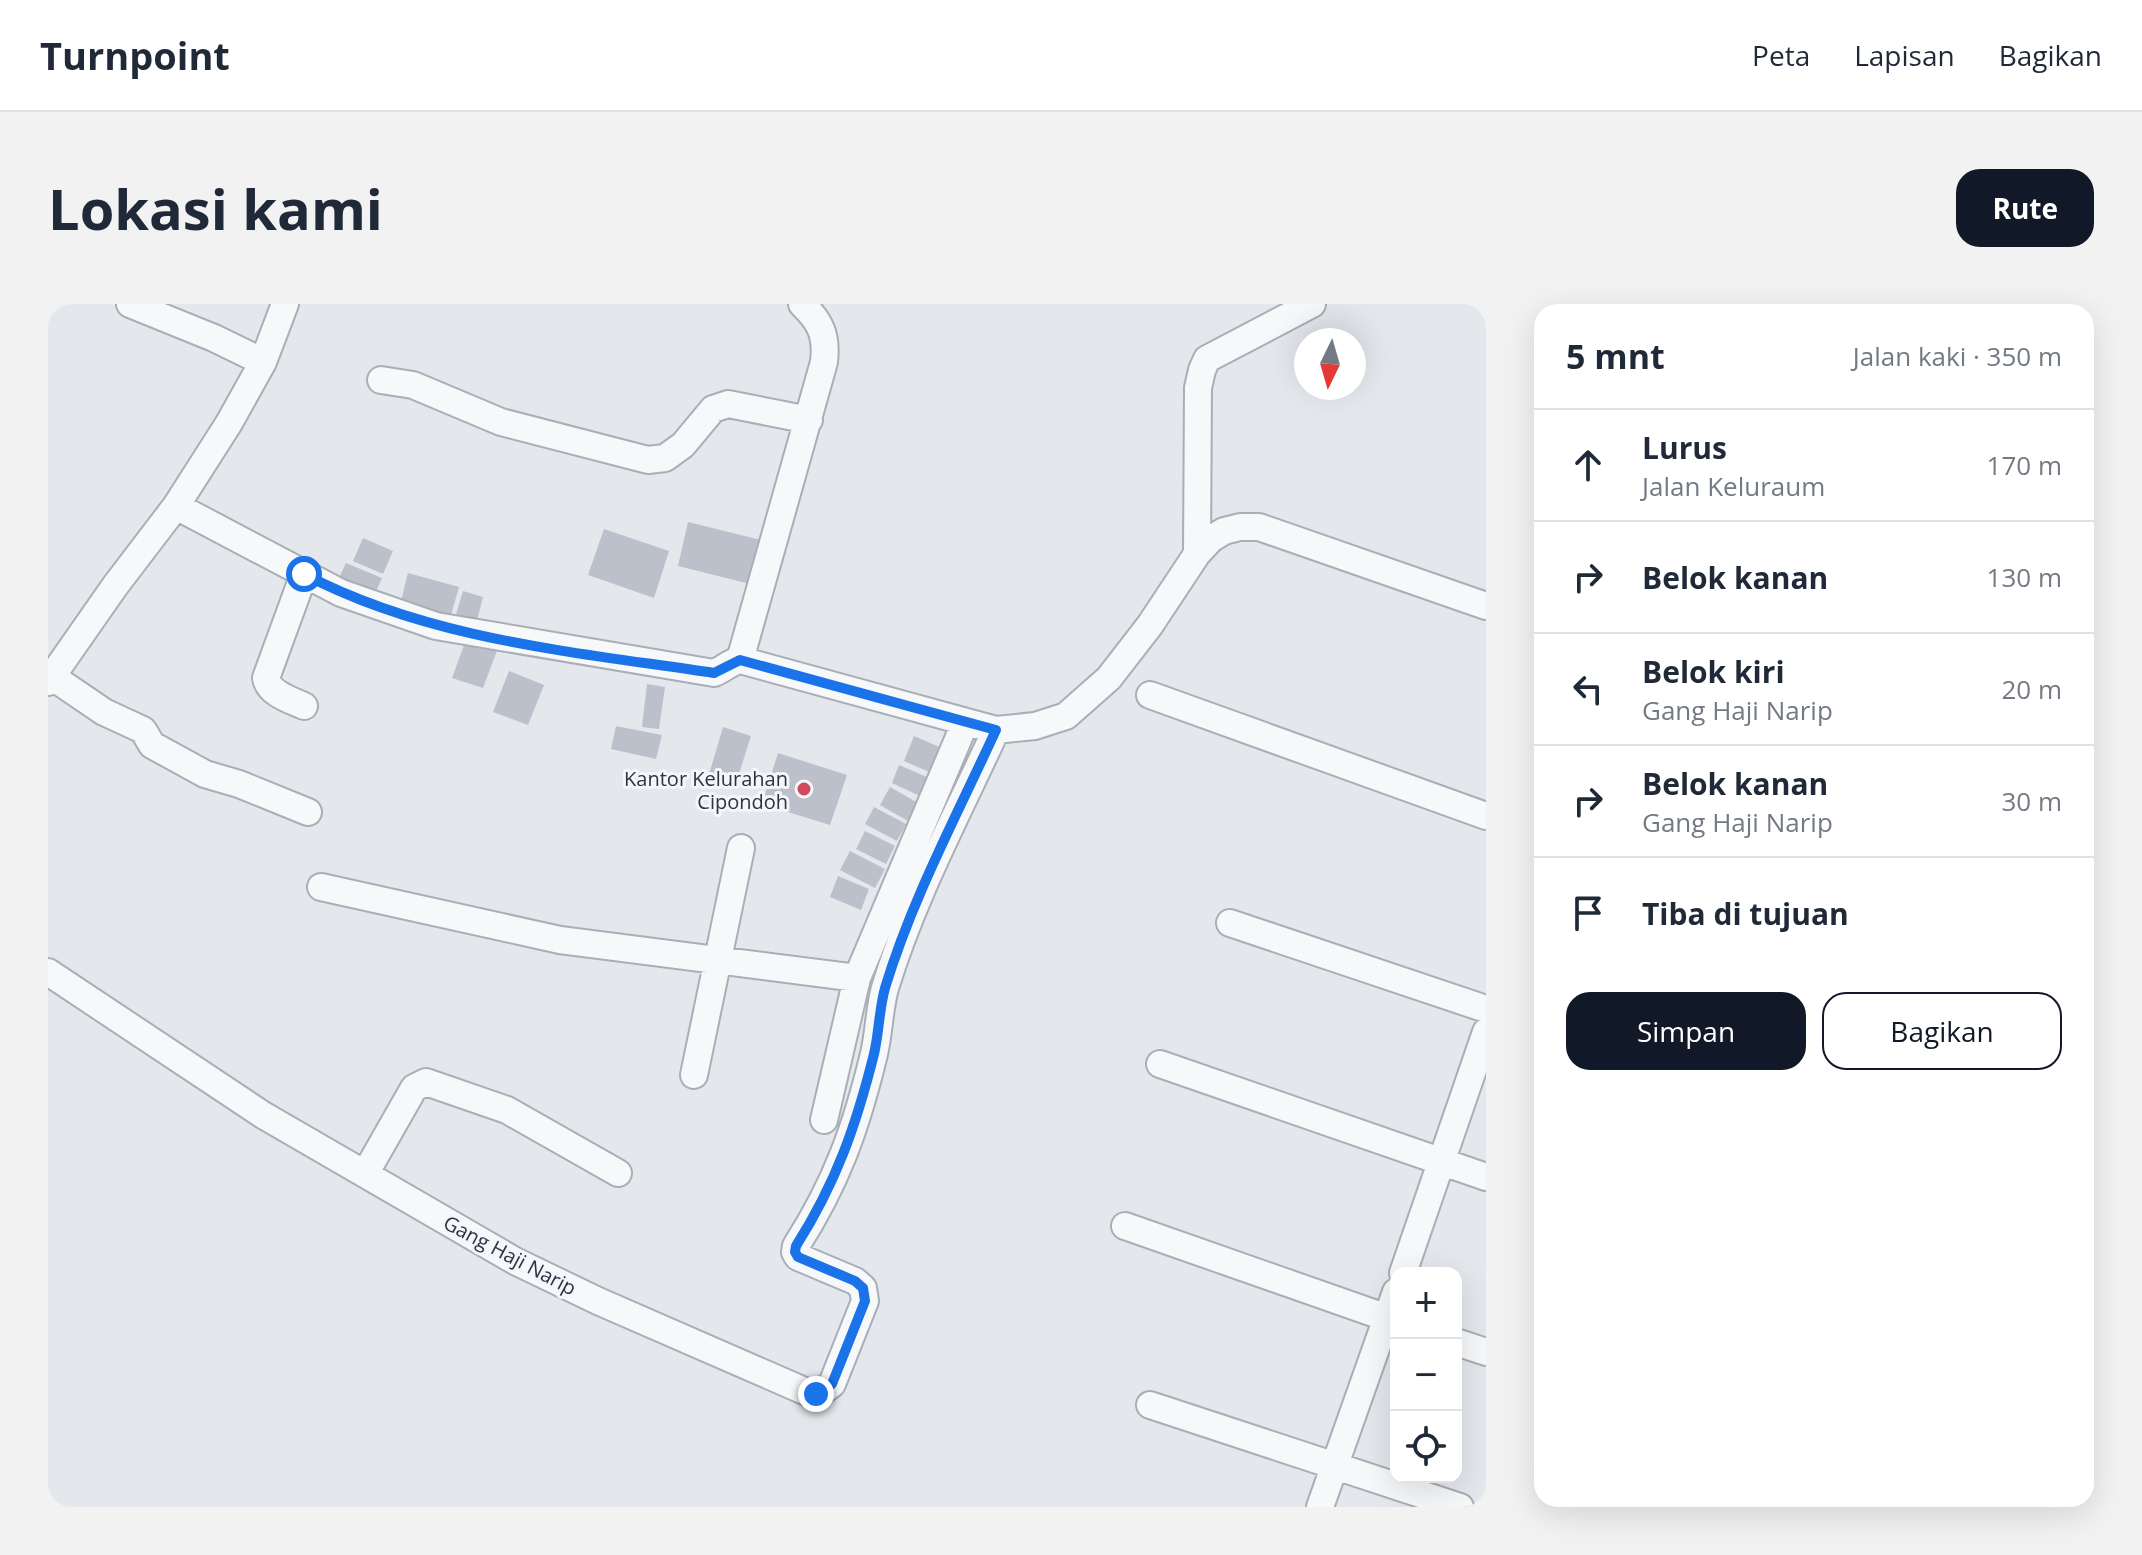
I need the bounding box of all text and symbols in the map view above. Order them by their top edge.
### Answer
text: Turnpoint [40,29,230,81]
text: Peta [1752,36,1810,74]
text: Lapisan [1854,36,1955,74]
text: Bagikan [1999,36,2102,74]
button: Rute [1956,169,2094,247]
text: Lokasi kami [48,170,383,246]
north arrow [1294,328,1366,400]
text: 5 mnt [1566,333,1665,379]
text: Jalan kaki · 350 m [1853,338,2062,374]
text: Lurus [1642,427,1727,468]
icon: ahead [1566,443,1610,487]
text: 170 m [1987,447,2062,483]
text: Jalan Keluraum [1642,468,1825,504]
icon: right [1566,555,1610,599]
route start [286,556,322,592]
text: Belok kanan [1642,557,1828,598]
text: 130 m [1987,559,2062,595]
text: Belok kiri [1642,651,1785,692]
icon: left [1566,667,1610,711]
text: 20 m [2001,671,2062,707]
text: Gang Haji Narip [1642,692,1833,728]
text: Belok kanan [1642,763,1828,804]
place label: Kantor Kelurahan Cipondoh [624,765,788,815]
icon: right [1566,779,1610,823]
marker: Kantor Kelurahan Cipondoh [795,780,813,798]
text: 30 m [2001,783,2062,819]
text: Gang Haji Narip [1642,804,1833,840]
icon: arrive [1566,891,1610,935]
text: Tiba di tujuan [1642,893,1849,934]
button: Simpan [1566,992,1806,1070]
button: Bagikan [1822,992,2062,1070]
street label: Gang Haji Narip [439,1209,581,1301]
map controls [1390,1267,1462,1483]
button: + [1390,1267,1462,1339]
button: − [1390,1339,1462,1411]
route end [798,1376,834,1412]
button: locate [1390,1411,1462,1483]

